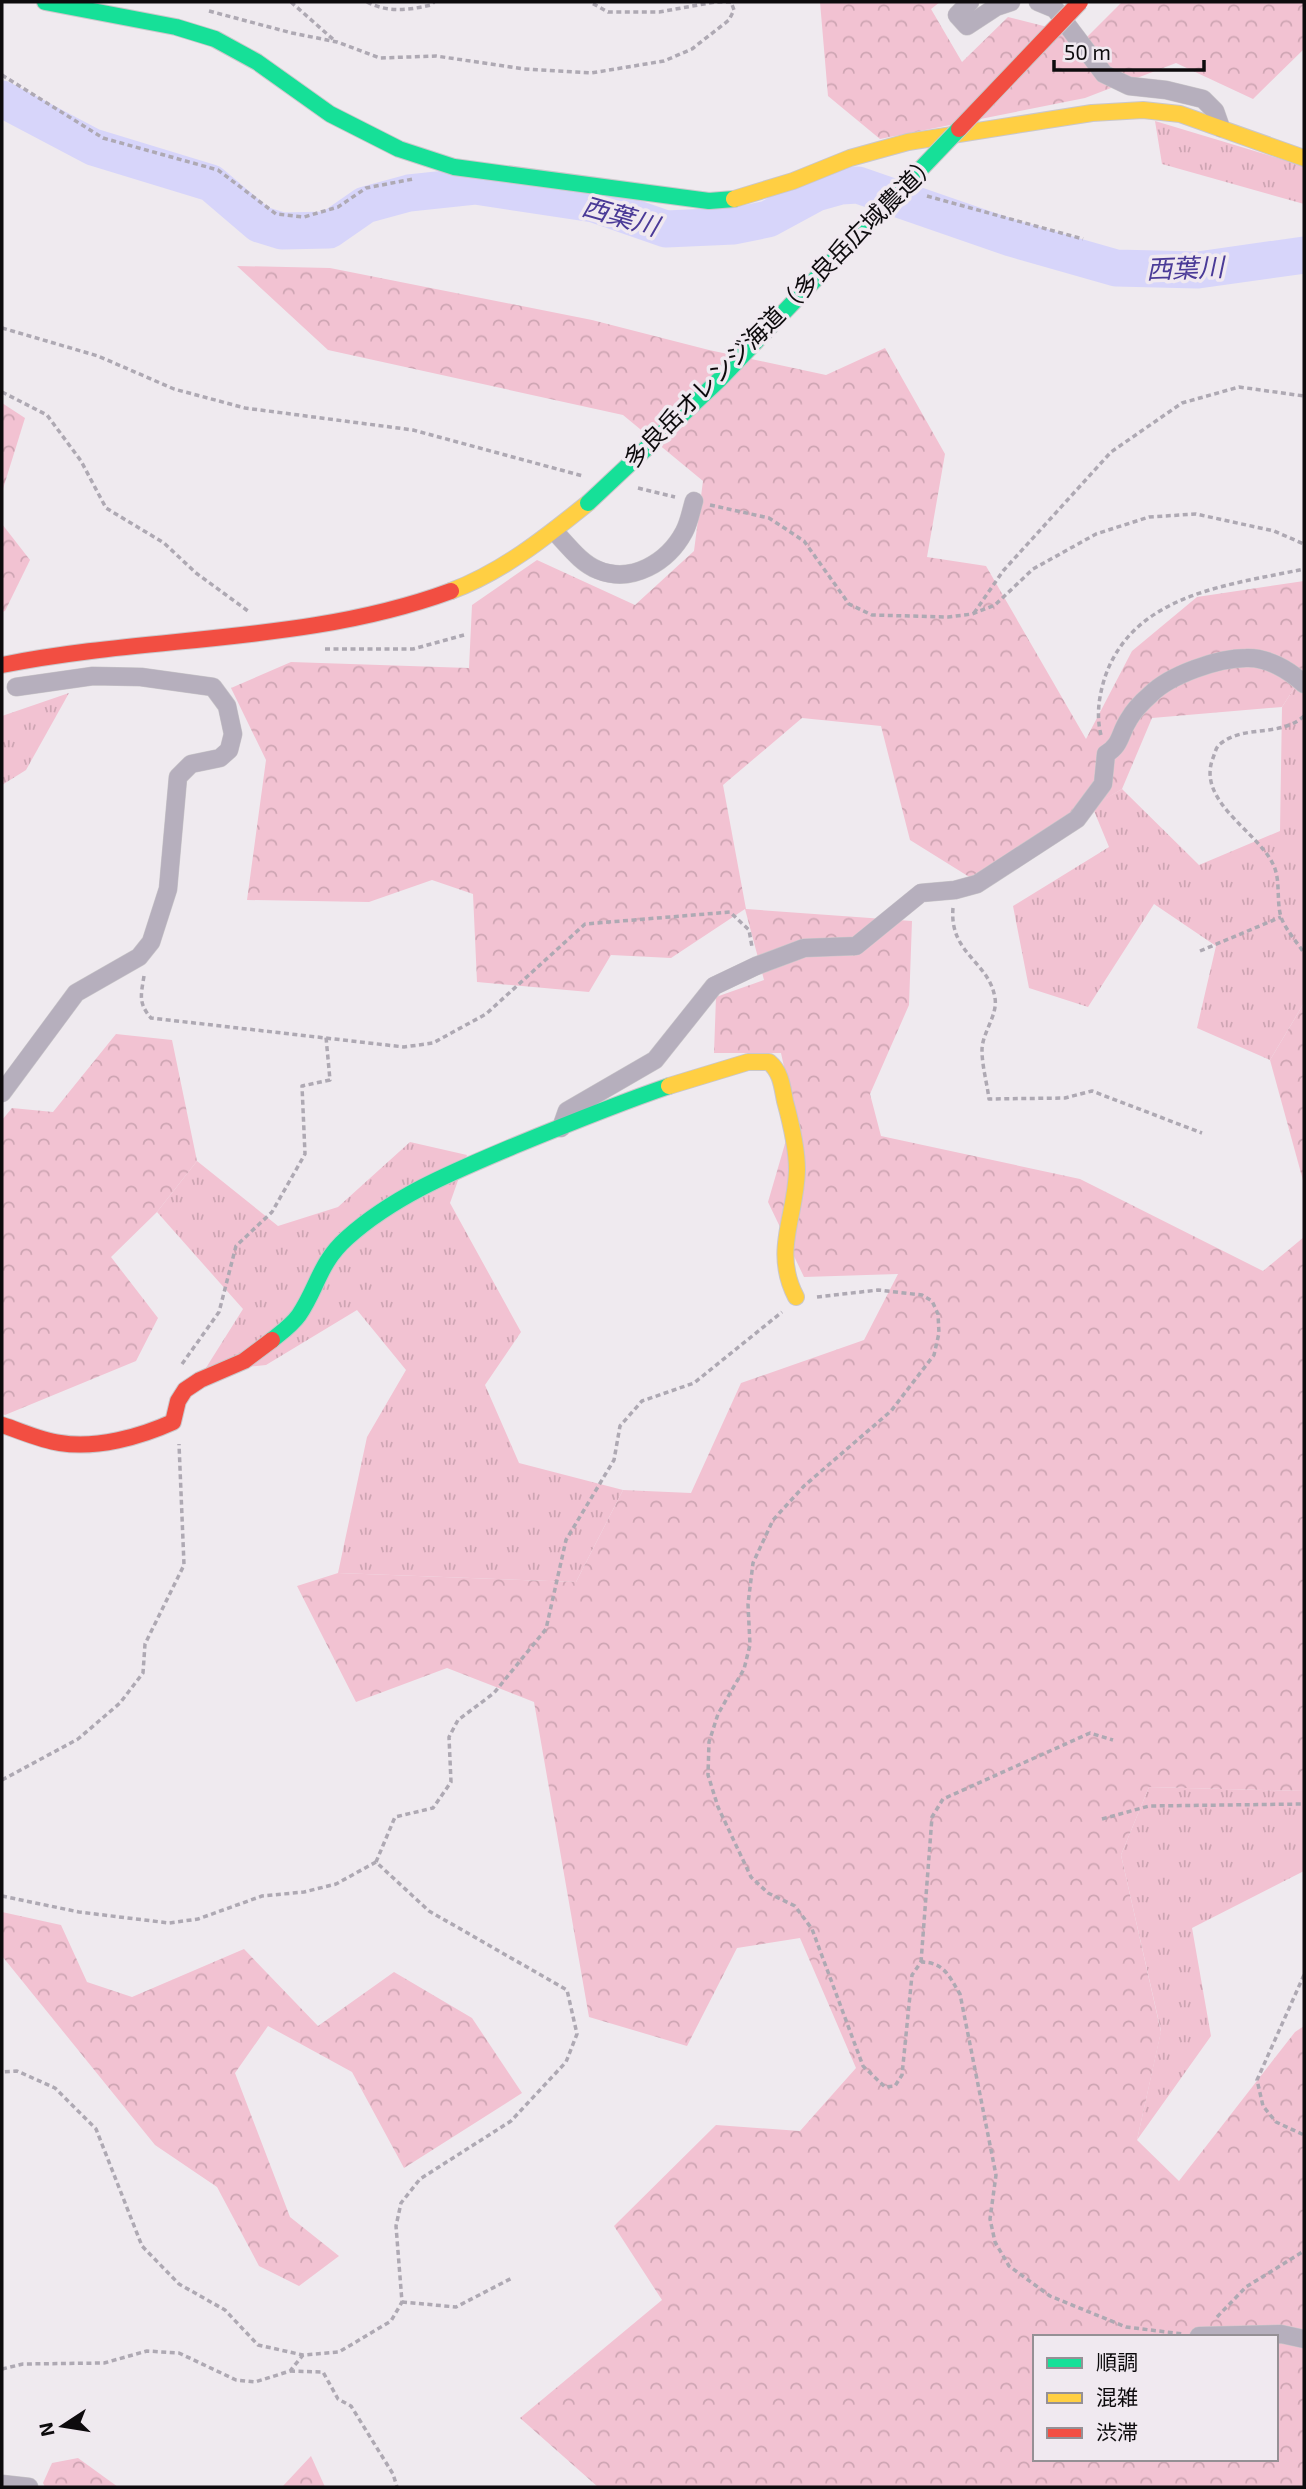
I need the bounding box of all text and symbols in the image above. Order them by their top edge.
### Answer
scale bar [1054,28,1204,72]
text: 50 m [1064,39,1111,64]
street label: 多良岳オレンジ海道（多良岳広域農道） [617,147,943,473]
water label: 西葉川 [579,189,666,241]
water label: 西葉川 [1145,250,1228,284]
legend [1033,2335,1278,2461]
text: 順調 [1096,2349,1138,2374]
text: 混雑 [1096,2384,1138,2409]
north arrow [28,2391,98,2461]
text: 渋滞 [1096,2419,1138,2444]
text: N [33,2421,59,2439]

